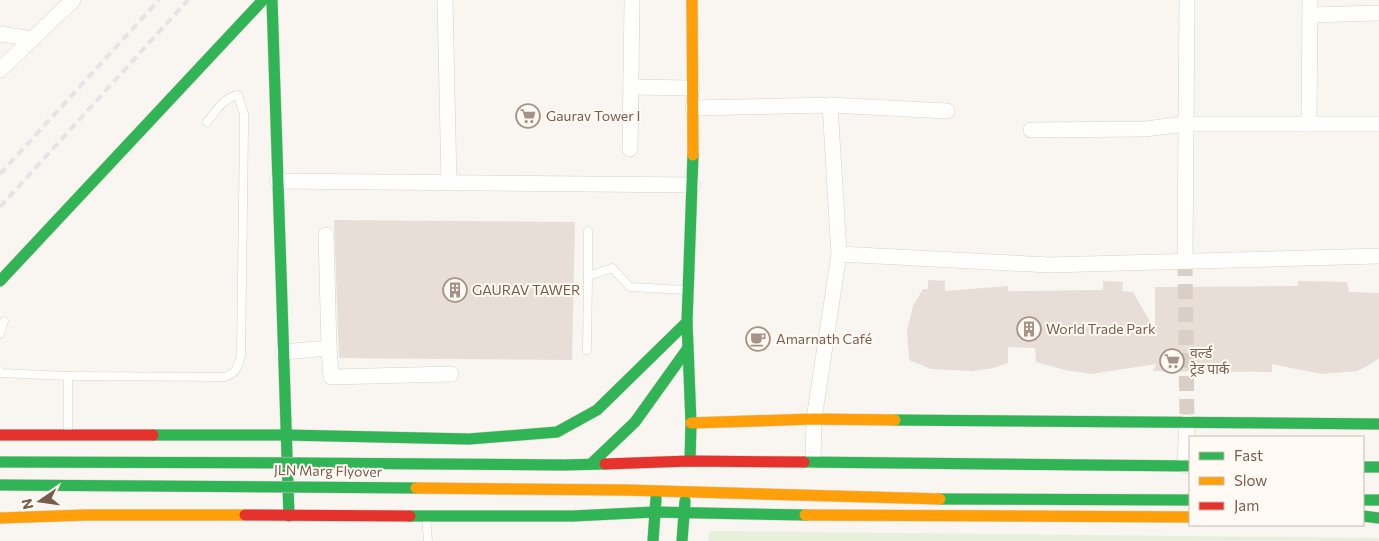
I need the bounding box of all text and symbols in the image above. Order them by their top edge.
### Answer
supermarket icon: Gaurav Tower I [515,103,541,129]
place label: Gaurav Tower I [546,107,640,124]
building icon: GAURAV TAWER [442,277,468,303]
place label: GAURAV TAWER [472,281,580,298]
building icon: World Trade Park [1016,316,1042,342]
place label: World Trade Park [1046,320,1156,337]
cafe icon: Amarnath Café [745,326,771,352]
place label: Amarnath Café [776,330,872,347]
place label: वर्ल्ड ट्रेड पार्क [1190,344,1230,378]
supermarket icon: वर्ल्ड ट्रेड पार्क [1159,348,1185,374]
legend [1189,436,1364,526]
text: Fast [1234,446,1263,464]
street label: JLN Marg Flyover [274,461,383,480]
text: Slow [1234,471,1267,489]
north arrow [15,476,65,526]
text: Jam [1234,496,1259,514]
text: N [17,497,36,511]

